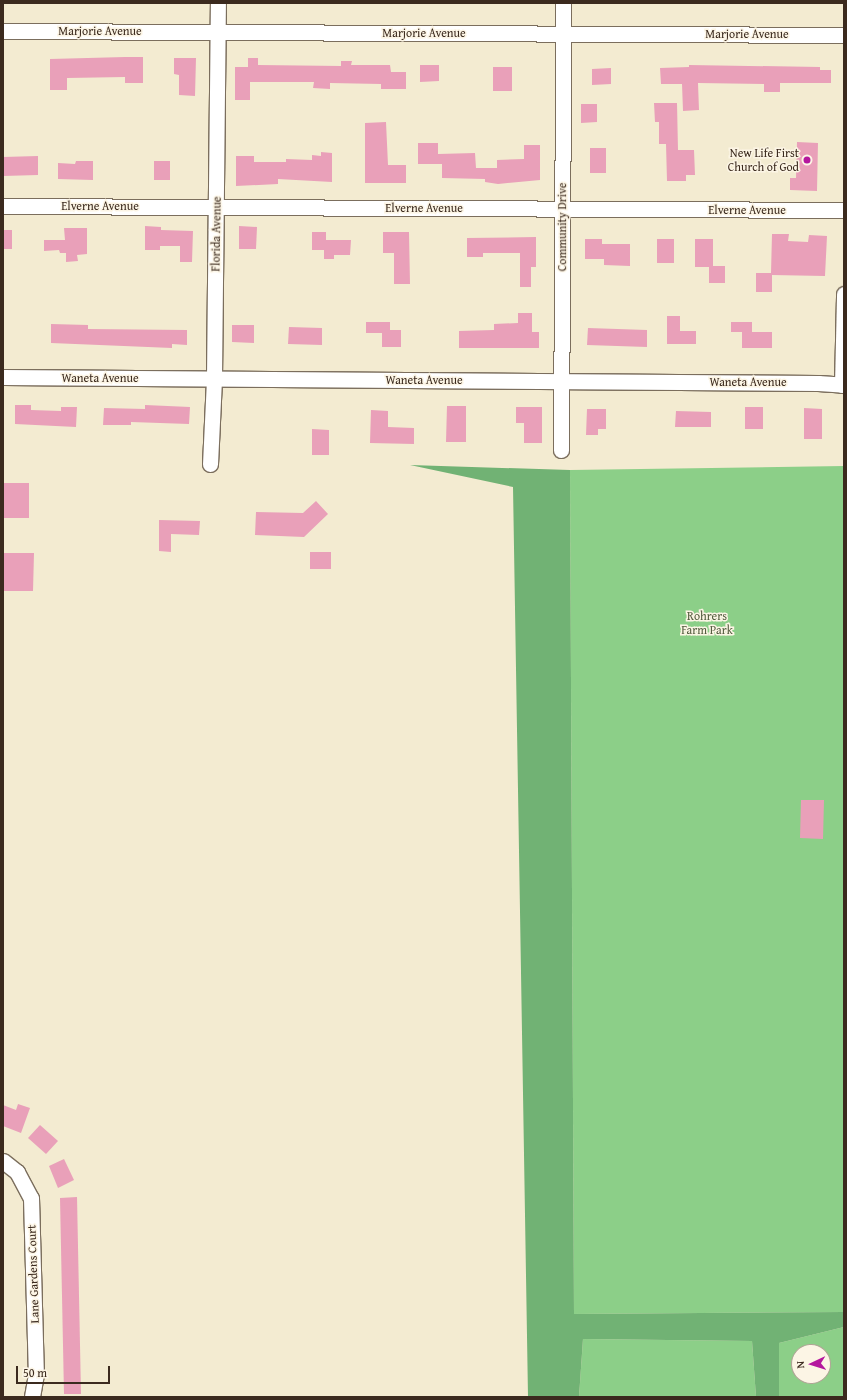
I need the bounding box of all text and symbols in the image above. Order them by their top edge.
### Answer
street label: Marjorie Avenue [58,24,142,38]
street label: Marjorie Avenue [382,26,466,40]
street label: Marjorie Avenue [705,27,789,41]
place label: New Life First Church of God [728,146,799,174]
marker: New Life First Church of God [802,155,812,165]
street label: Community Drive [555,183,569,271]
street label: Florida Avenue [208,196,224,272]
street label: Elverne Avenue [61,199,139,213]
street label: Elverne Avenue [385,201,463,215]
street label: Elverne Avenue [708,203,786,217]
street label: Waneta Avenue [61,371,139,385]
street label: Waneta Avenue [385,373,463,387]
street label: Waneta Avenue [709,375,787,389]
park label: Rohrers Farm Park [681,609,733,637]
street label: Lane Gardens Court [24,1224,42,1324]
north arrow [791,1344,831,1384]
scale bar [18,1358,112,1384]
text: N [792,1361,808,1369]
text: 50 m [23,1364,47,1381]

